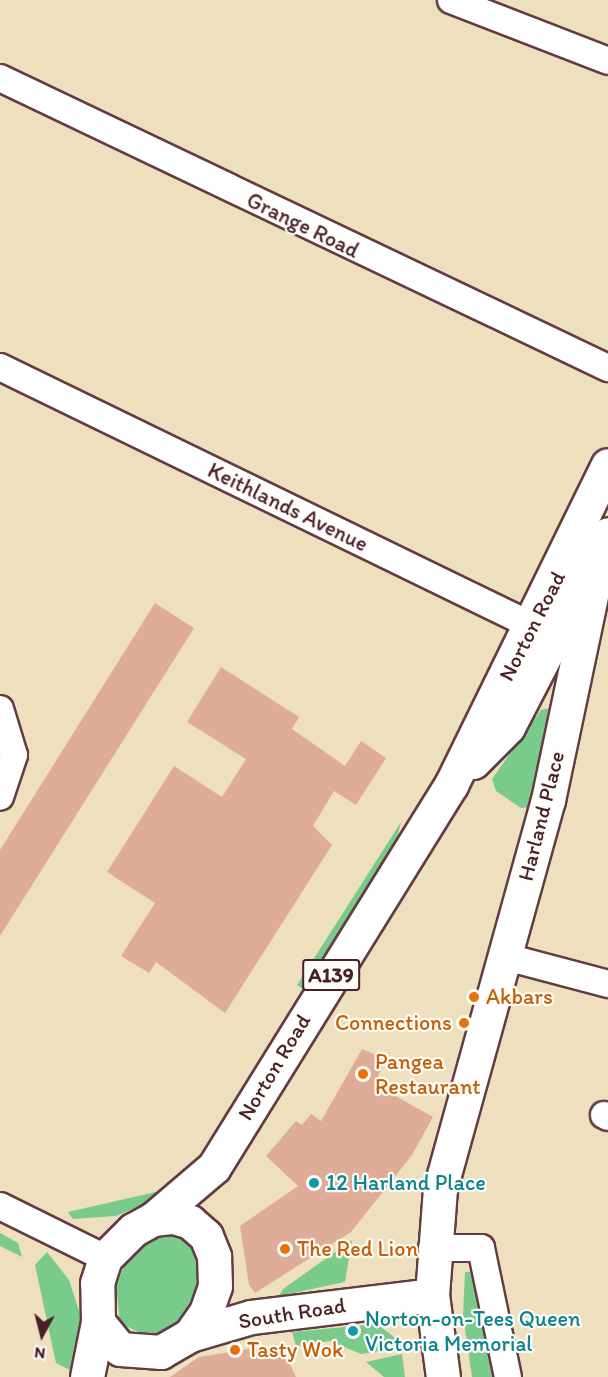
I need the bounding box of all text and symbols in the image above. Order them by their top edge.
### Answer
street label: Grange Road [243,187,363,263]
street label: Keithlands Avenue [204,457,372,557]
street label: Norton Road [493,567,571,685]
street label: Harland Place [512,748,570,884]
road number: A139 [301,957,361,993]
place label: Akbars [486,984,553,1010]
marker: Akbars [467,990,481,1004]
street label: Norton Road [232,1009,316,1125]
place label: Connections [335,1010,452,1036]
marker: Connections [457,1016,471,1030]
place label: Pangea Restaurant [375,1048,481,1100]
marker: Pangea Restaurant [356,1067,370,1081]
place label: 12 Harland Place [326,1170,485,1196]
marker: 12 Harland Place [307,1176,321,1190]
place label: The Red Lion [297,1236,418,1262]
marker: The Red Lion [278,1242,292,1256]
street label: South Road [237,1292,347,1334]
north arrow [12,1305,72,1365]
place label: Norton-on-Tees Queen Victoria Memorial [365,1305,580,1356]
marker: Norton-on-Tees Queen Victoria Memorial [346,1324,360,1338]
place label: Tasty Wok [247,1337,343,1363]
text: N [33,1343,46,1363]
marker: Tasty Wok [228,1343,242,1357]

